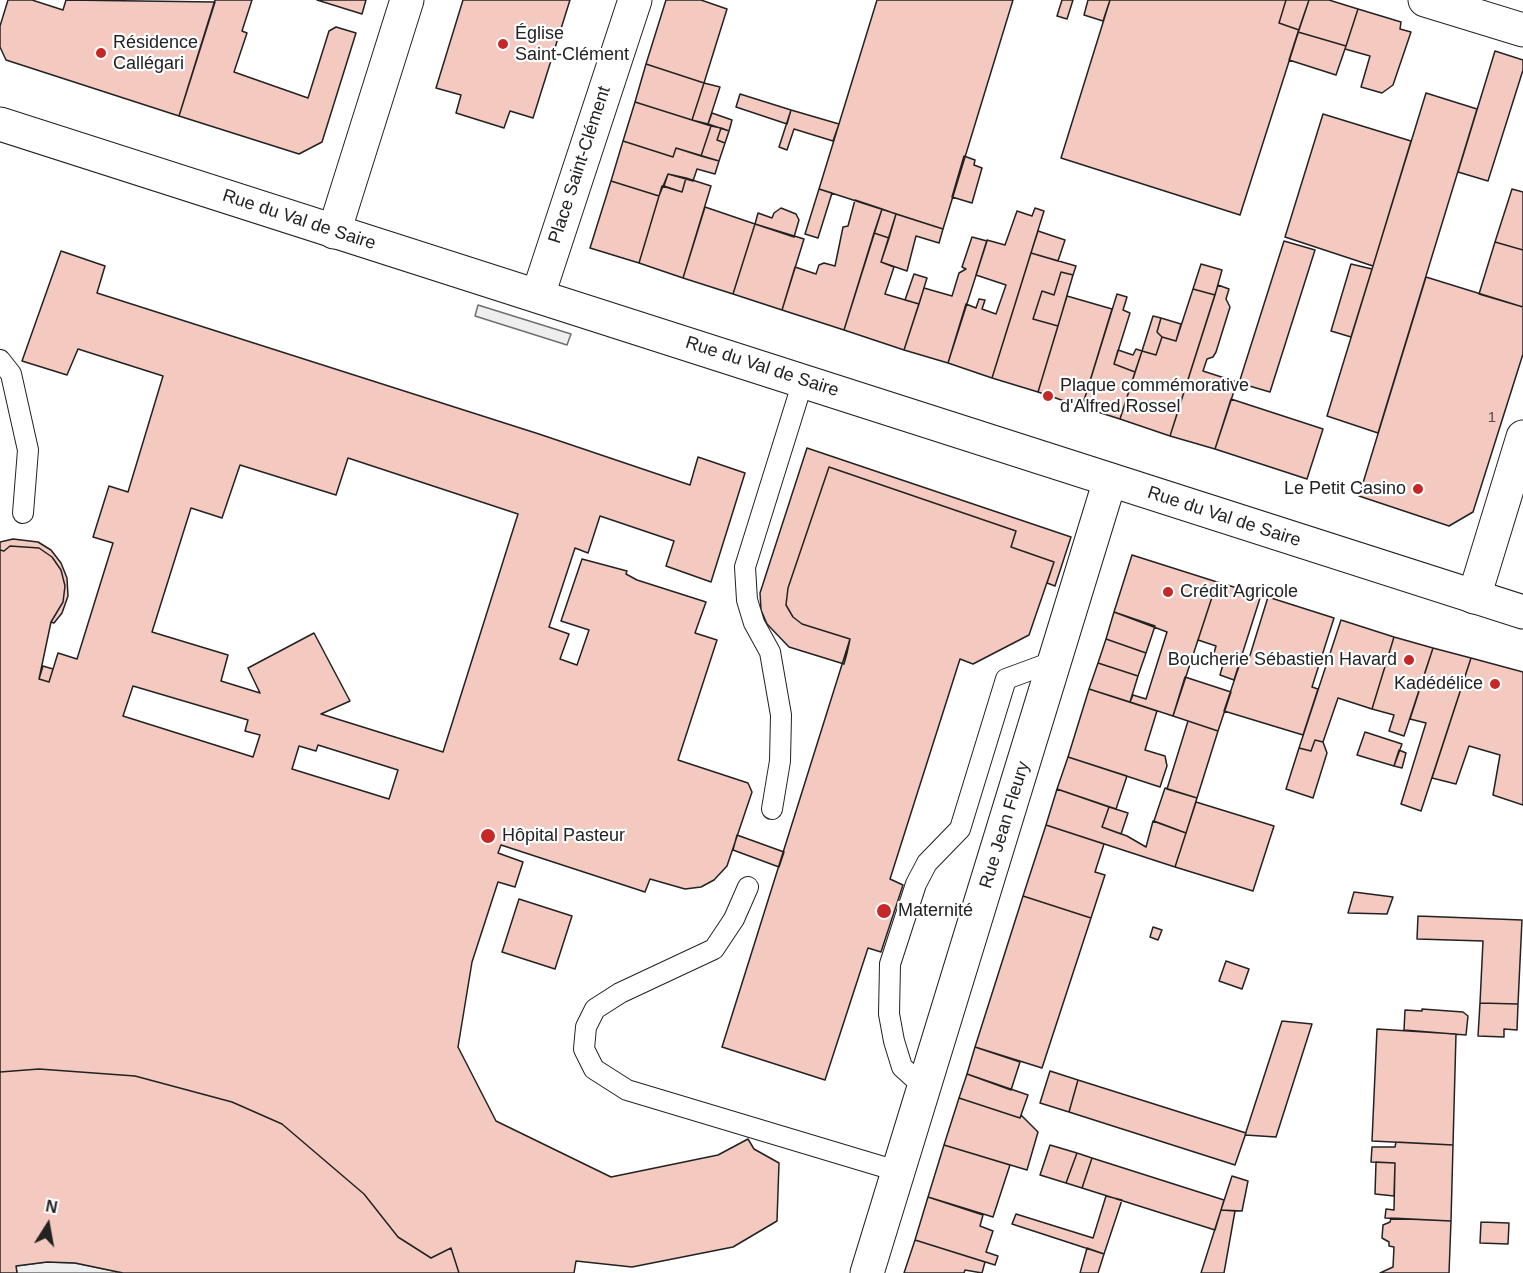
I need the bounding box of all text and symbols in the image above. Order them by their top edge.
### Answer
place label: Église Saint-Clément [515,23,629,66]
place label: Résidence Callégari [113,32,198,74]
marker: Église Saint-Clément [496,37,510,51]
marker: Résidence Callégari [94,46,108,60]
street label: Place Saint-Clément [544,84,616,246]
street label: Rue du Val de Saire [220,185,378,255]
street label: Rue du Val de Saire [683,332,841,402]
place label: Plaque commémorative d'Alfred Rossel [1060,375,1249,418]
marker: Plaque commémorative d'Alfred Rossel [1041,389,1055,403]
house number: 1 [1488,409,1496,427]
place label: Le Petit Casino [1284,478,1406,500]
street label: Rue du Val de Saire [1145,482,1303,552]
marker: Le Petit Casino [1411,482,1425,496]
place label: Crédit Agricole [1180,581,1298,603]
marker: Crédit Agricole [1161,585,1175,599]
place label: Boucherie Sébastien Havard [1168,649,1397,671]
marker: Boucherie Sébastien Havard [1402,653,1416,667]
place label: Kadédélice [1394,673,1483,695]
marker: Kadédélice [1488,677,1502,691]
street label: Rue Jean Fleury [975,759,1035,891]
place label: Hôpital Pasteur [502,825,625,847]
marker: Hôpital Pasteur [479,827,497,845]
place label: Maternité [898,900,973,922]
marker: Maternité [875,902,893,920]
north arrow [18,1195,78,1255]
text: N [44,1197,59,1216]

